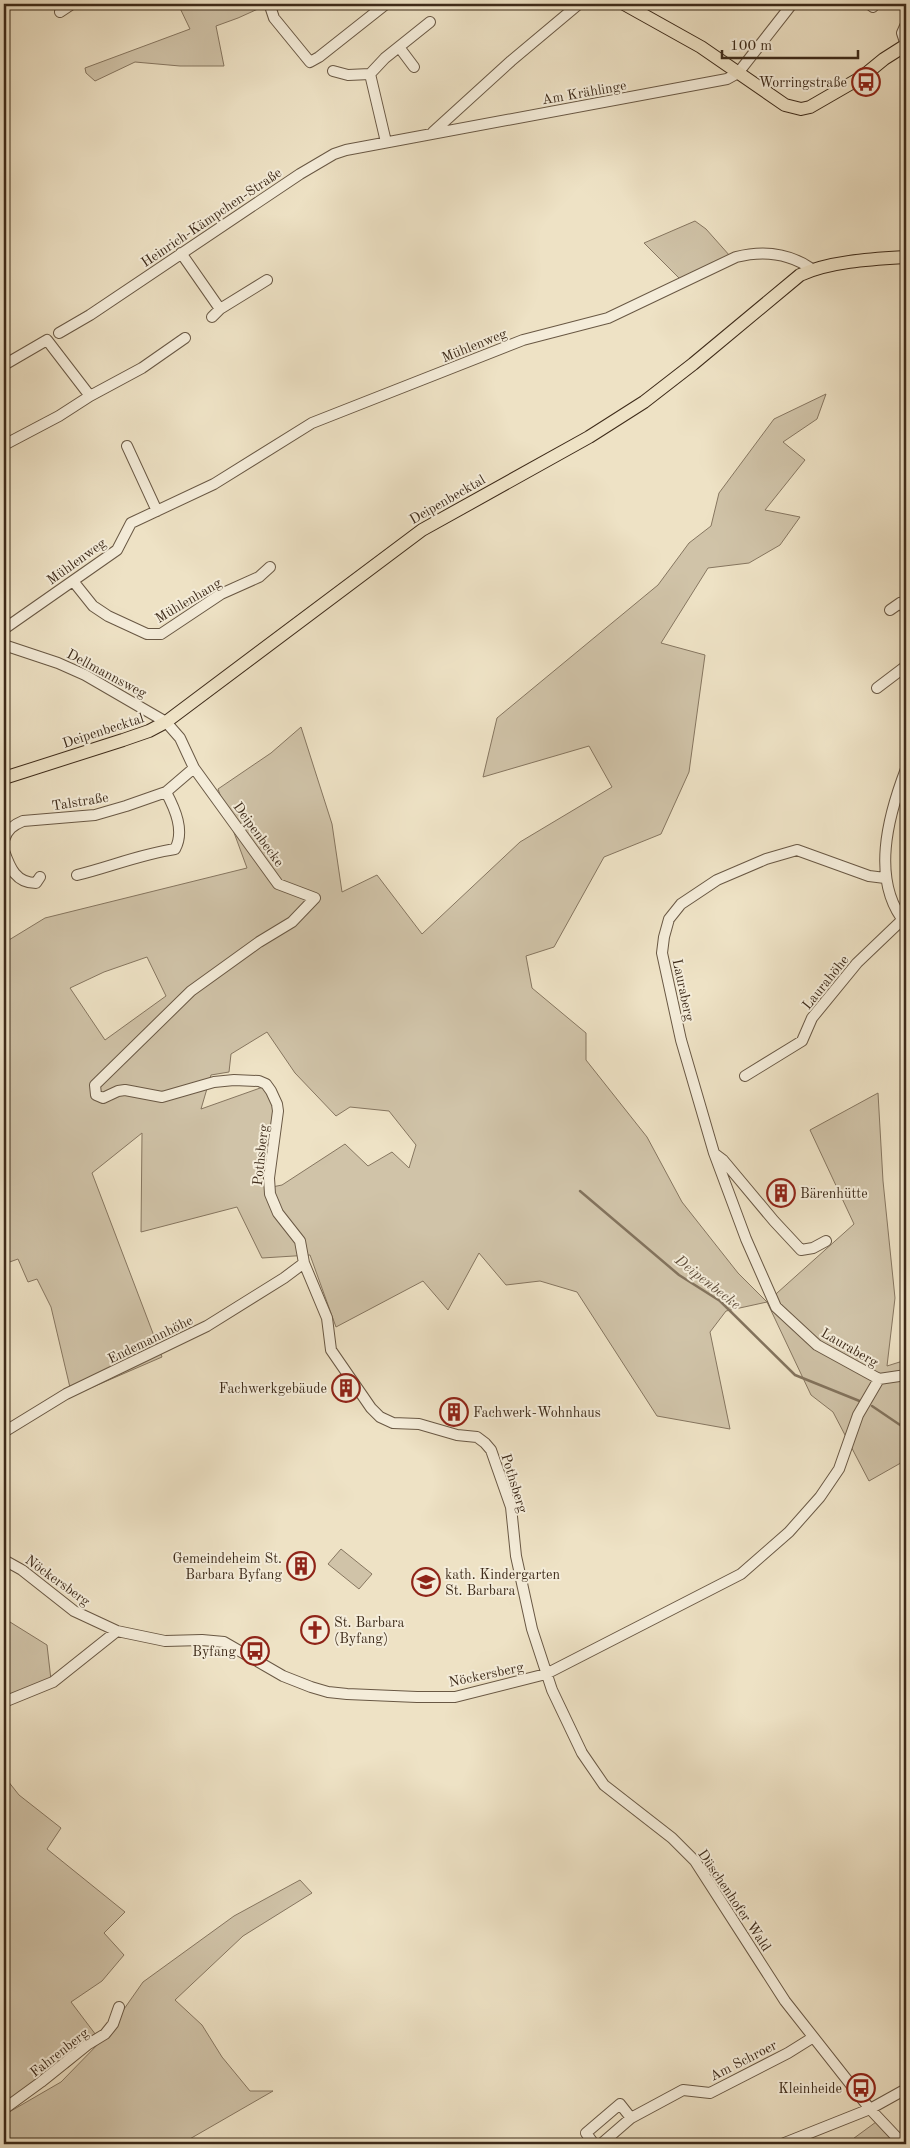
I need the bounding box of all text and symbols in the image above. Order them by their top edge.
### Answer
scale bar [722,28,859,60]
text: 100 m [730,39,772,54]
bus stop icon: Worringstraße [851,67,881,97]
place label: Worringstraße [759,76,847,90]
street label: Am Krählinge [541,79,628,107]
street label: Heinrich-Kämpchen-Straße [139,166,284,270]
street label: Mühlenweg [440,326,509,365]
street label: Deipenbecktal [407,472,488,527]
street label: Mühlenweg [45,536,109,588]
street label: Mühlenhang [153,576,224,626]
street label: Dellmannsweg [64,647,149,701]
street label: Deipenbecktal [61,711,146,751]
street label: Talstraße [51,791,110,813]
street label: Deipenbecke [230,800,286,869]
street label: Laurahöhe [800,953,852,1012]
street label: Lauraberg [670,958,697,1023]
street label: Pothsberg [251,1123,271,1186]
building icon: Bärenhütte [766,1178,796,1208]
place label: Bärenhütte [800,1187,868,1201]
water label: Deipenbecke [671,1253,743,1313]
street label: Endemannhöhe [106,1313,195,1367]
street label: Lauraberg [819,1326,881,1370]
building icon: Fachwerkgebäude [331,1373,361,1403]
place label: Fachwerkgebäude [219,1382,327,1396]
building icon: Fachwerk-Wohnhaus [439,1397,469,1427]
place label: Fachwerk-Wohnhaus [473,1406,601,1420]
street label: Pothsberg [498,1452,530,1515]
building icon: Gemeindeheim St. Barbara Byfang [286,1551,316,1581]
place label: Gemeindeheim St. Barbara Byfang [172,1552,282,1582]
street label: Nöckersberg [22,1553,93,1609]
school or university icon: kath. Kindergarten St. Barbara [411,1567,441,1597]
place label: kath. Kindergarten St. Barbara [445,1568,561,1598]
church icon: St. Barbara (Byfang) [300,1615,330,1645]
place label: St. Barbara (Byfang) [334,1616,405,1646]
bus stop icon: Byfang [240,1636,270,1666]
place label: Byfang [192,1645,236,1659]
street label: Nöckersberg [447,1660,525,1690]
street label: Düschenhofer Wald [695,1847,773,1954]
street label: Fahrenberg [28,2026,92,2080]
street label: Am Schroer [708,2038,779,2084]
bus stop icon: Kleinheide [846,2073,876,2103]
place label: Kleinheide [778,2082,842,2096]

